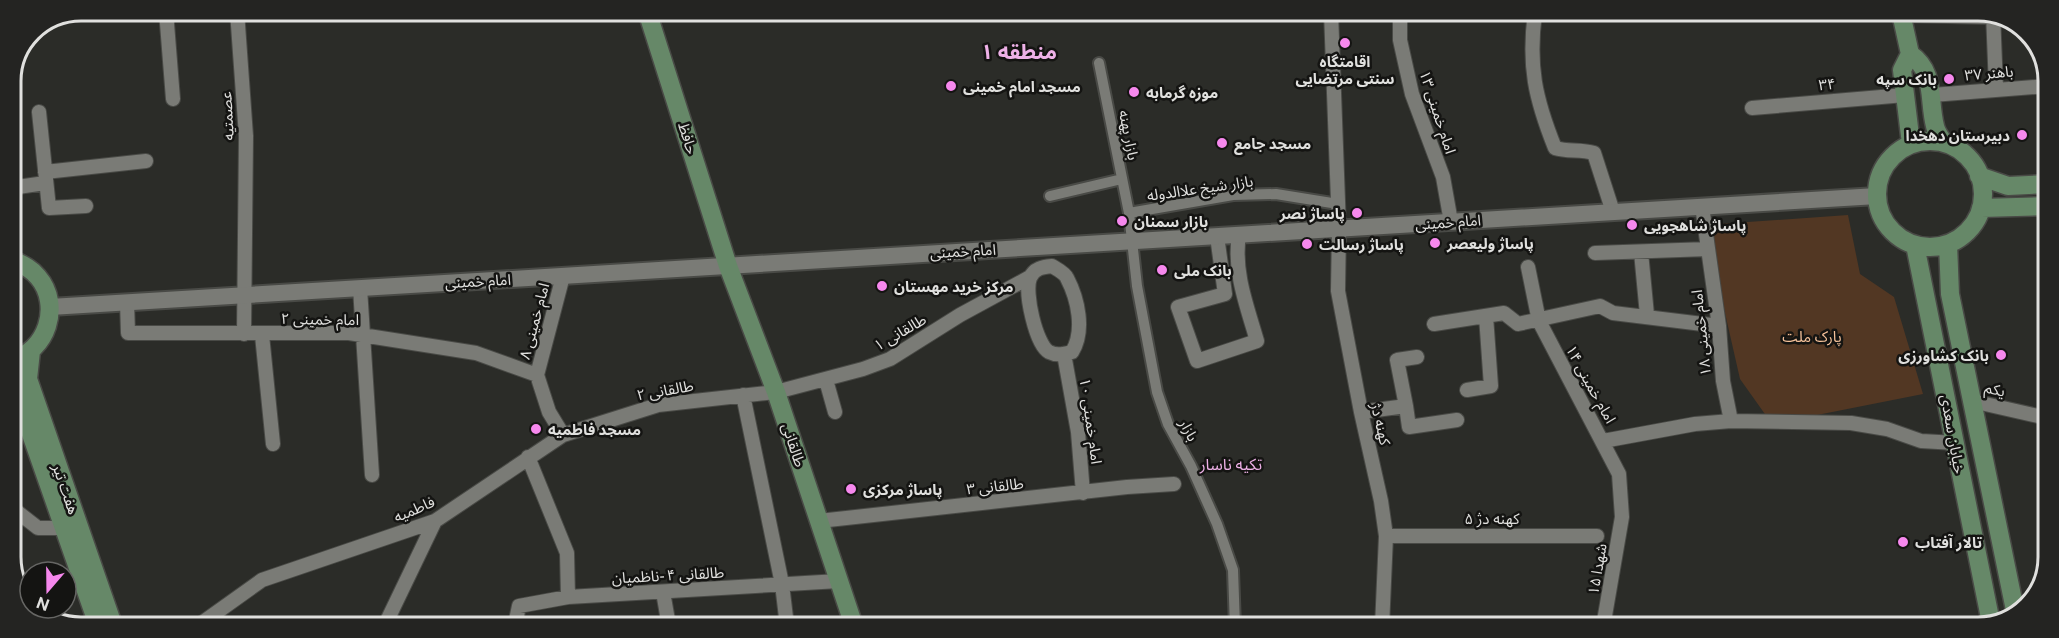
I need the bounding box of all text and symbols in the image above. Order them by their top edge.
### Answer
marker: اقامتگاه سنتی مرتضایی [1338,36,1352,50]
district label: منطقه ۱ [981,39,1057,64]
place label: اقامتگاه سنتی مرتضایی [1295,53,1395,88]
street label: باهنر ۳۷ [1964,62,2014,85]
street label: امام خمینی ۱۳ [1414,68,1459,157]
place label: بانک سپه [1876,71,1937,89]
marker: بانک سپه [1942,72,1956,86]
street label: ۳۴ [1818,75,1836,93]
place label: مسجد امام خمینی [963,78,1081,98]
marker: مسجد امام خمینی [944,79,958,93]
place label: موزه گرمابه [1146,84,1218,102]
marker: موزه گرمابه [1127,85,1141,99]
street label: عصمتیه [217,91,237,141]
street label: بازار پهنه [1114,108,1142,162]
street label: حافظ [675,120,701,156]
place label: دبیرستان دهخدا [1906,127,2010,145]
marker: دبیرستان دهخدا [2015,128,2029,142]
place label: مسجد جامع [1234,135,1311,155]
marker: مسجد جامع [1215,136,1229,150]
street label: بازار شیخ علاالدوله [1146,172,1255,208]
place label: پاساژ نصر [1279,205,1345,223]
marker: پاساژ نصر [1350,206,1364,220]
street label: امام خمینی [1414,211,1482,236]
place label: بازار سمنان [1134,213,1208,231]
marker: بازار سمنان [1115,214,1129,228]
place label: پاساژ شاهجویی [1644,217,1746,235]
marker: پاساژ شاهجویی [1625,218,1639,232]
place label: پاساژ ولیعصر [1446,235,1534,253]
place label: پاساژ رسالت [1319,236,1404,254]
marker: پاساژ ولیعصر [1428,236,1442,250]
marker: پاساژ رسالت [1300,237,1314,251]
street label: امام خمینی [930,241,997,264]
place label: بانک ملی [1174,262,1232,280]
marker: بانک ملی [1155,263,1169,277]
street label: امام خمینی [445,271,512,294]
place label: مرکز خرید مهستان [894,278,1014,296]
marker: مرکز خرید مهستان [875,279,889,293]
street label: امام خمینی ۸ [516,281,555,362]
street label: امام خمینی ۱۸ [1688,289,1717,377]
street label: امام خمینی ۲ [281,310,359,331]
street label: طالقانی ۱ [871,310,930,355]
park label: پارک ملت [1782,328,1842,347]
street label: امام خمینی ۱۴ [1560,342,1619,428]
place label: بانک کشاورزی [1898,347,1989,365]
marker: بانک کشاورزی [1994,348,2008,362]
street label: طالقانی ۲ [635,377,695,404]
street label: امام خمینی ۱۰ [1074,377,1105,466]
street label: یکم [1982,378,2007,403]
street label: خیابان سعدی [1937,393,1968,475]
street label: کهنه دژ [1367,400,1394,448]
street label: بازار [1175,415,1202,444]
place label: مسجد فاطمیه [548,421,641,438]
street label: طالقانی [778,421,809,469]
marker: مسجد فاطمیه [529,422,543,436]
district label: تکیه ناسار [1199,455,1263,474]
street label: هفت تیر [48,461,83,517]
street label: طالقانی ۳ [966,475,1025,498]
place label: پاساژ مرکزی [863,481,942,499]
marker: پاساژ مرکزی [844,482,858,496]
street label: فاطمیه [391,493,437,525]
street label: کهنه دژ ۵ [1465,510,1520,528]
place label: تالار آفتاب [1915,534,1983,552]
marker: تالار آفتاب [1896,535,1910,549]
street label: شهدا ۱۵ [1584,542,1611,596]
north arrow [18,560,78,620]
street label: طالقانی ۴ -ناظمیان [611,564,725,587]
text: N [34,593,52,615]

